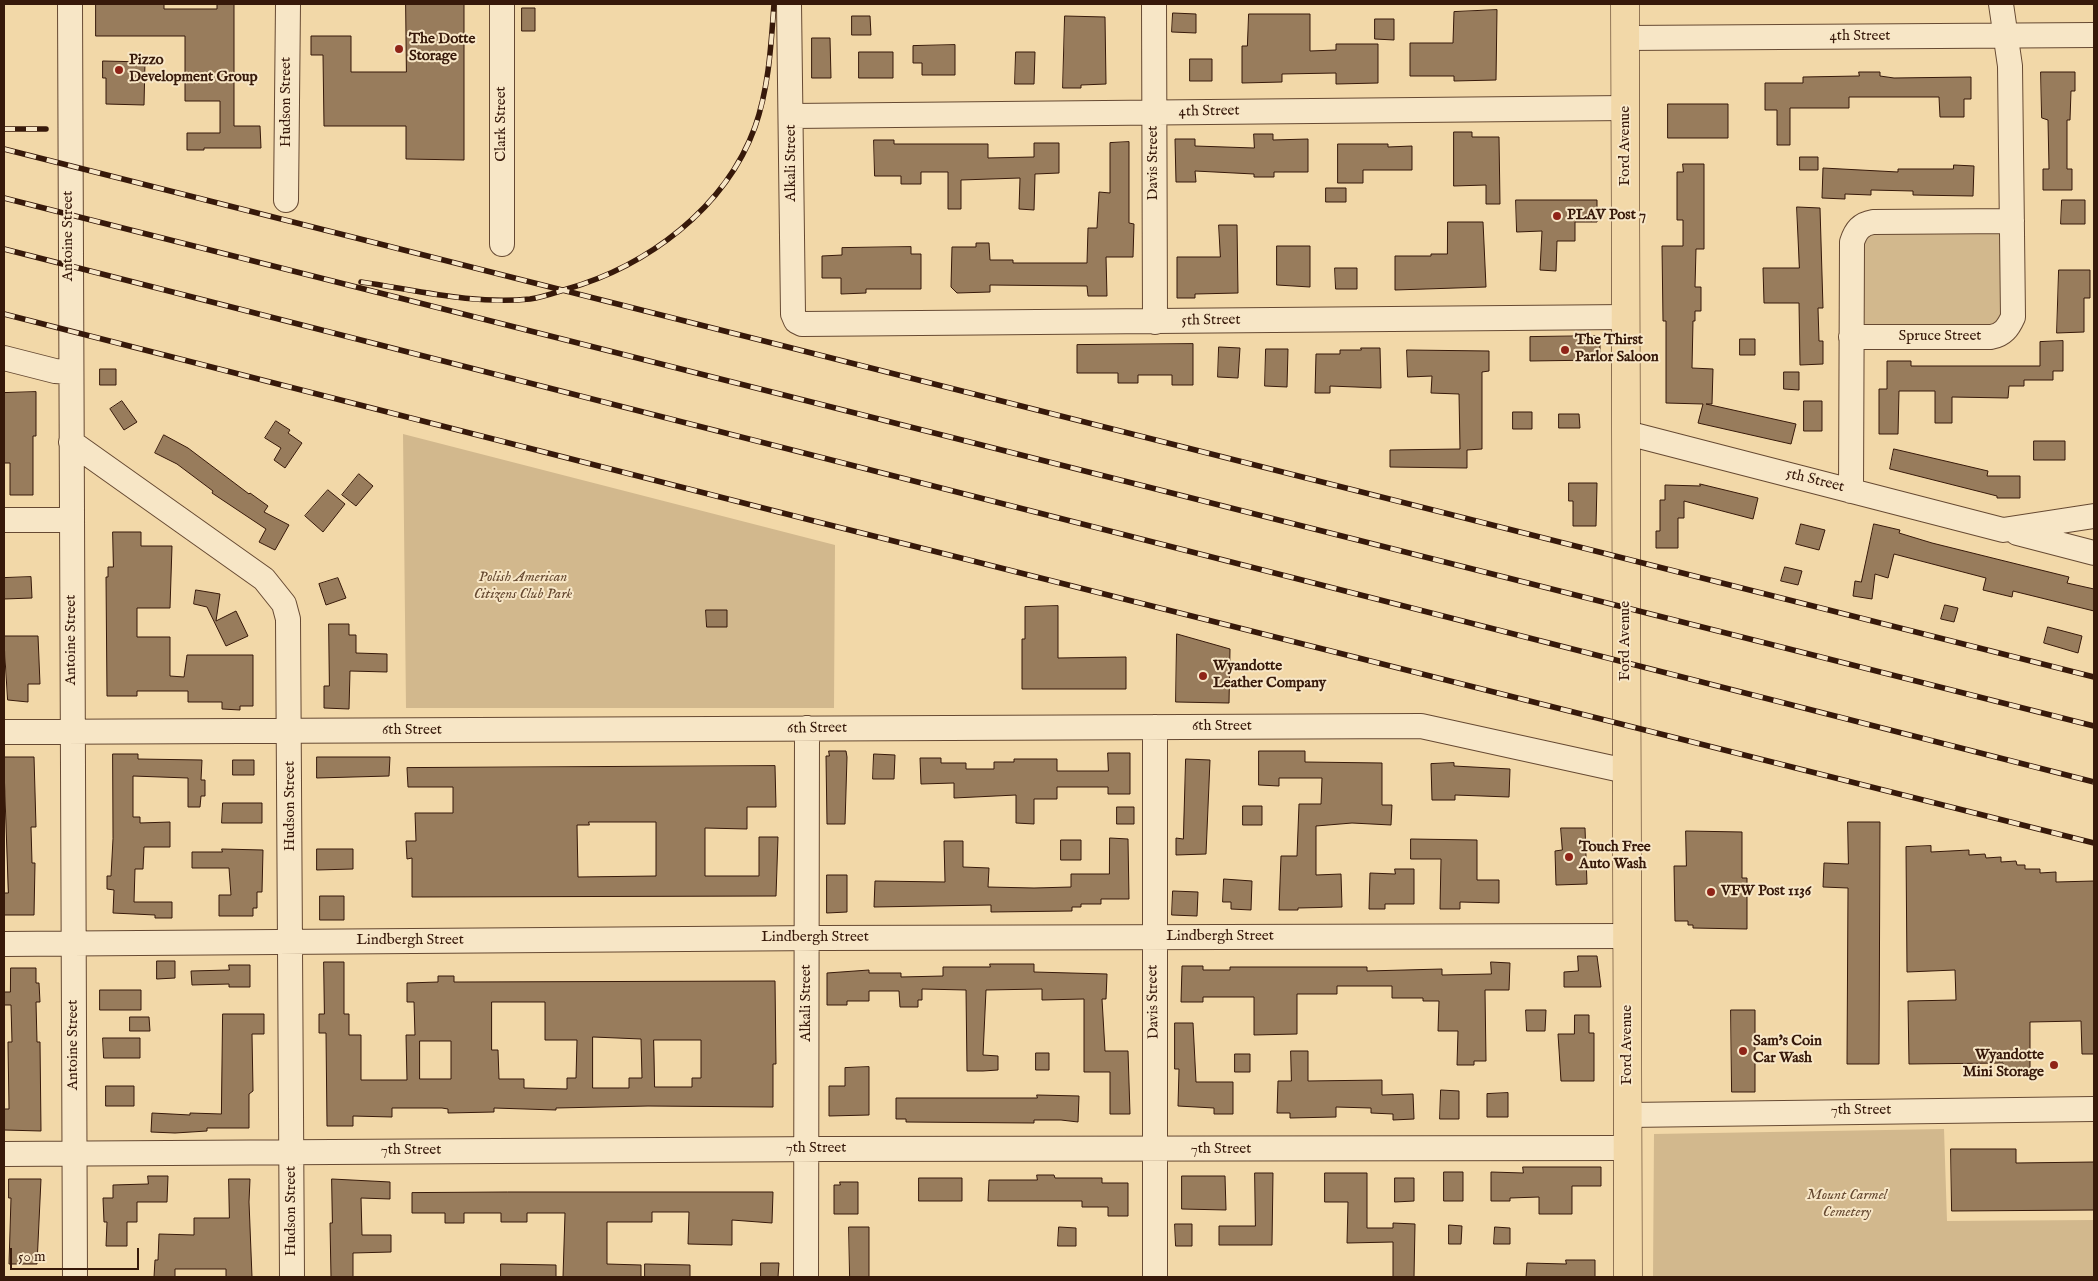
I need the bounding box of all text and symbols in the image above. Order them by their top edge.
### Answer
street label: 4th Street [1829,28,1891,46]
place label: The Dotte Storage [409,31,475,66]
marker: The Dotte Storage [393,43,405,55]
place label: Pizzo Development Group [129,52,258,87]
street label: Hudson Street [278,57,296,147]
marker: Pizzo Development Group [113,64,125,76]
street label: Clark Street [493,86,511,162]
street label: 4th Street [1178,102,1240,122]
street label: Ford Avenue [1617,106,1635,186]
street label: Alkali Street [783,124,801,202]
street label: Davis Street [1145,126,1163,200]
street label: Antoine Street [60,191,78,281]
place label: PLAV Post 7 [1567,207,1646,225]
marker: PLAV Post 7 [1551,210,1563,222]
street label: 5th Street [1181,311,1241,331]
street label: Spruce Street [1899,328,1981,346]
place label: The Thirst Parlor Saloon [1575,332,1659,367]
marker: The Thirst Parlor Saloon [1559,344,1571,356]
street label: 5th Street [1784,465,1846,497]
park label: Polish American Citizens Club Park [474,569,572,604]
street label: Antoine Street [63,595,81,685]
street label: Ford Avenue [1617,601,1635,681]
place label: Wyandotte Leather Company [1213,658,1326,693]
marker: Wyandotte Leather Company [1197,670,1209,682]
street label: 6th Street [1192,718,1252,736]
street label: 6th Street [787,719,847,739]
street label: 6th Street [382,722,442,740]
street label: Hudson Street [282,761,300,851]
place label: Touch Free Auto Wash [1579,839,1651,874]
marker: Touch Free Auto Wash [1563,851,1575,863]
place label: VFW Post 1136 [1721,883,1811,901]
marker: VFW Post 1136 [1705,886,1717,898]
street label: Lindbergh Street [1166,928,1274,946]
street label: Lindbergh Street [761,929,869,947]
street label: Lindbergh Street [356,932,464,950]
street label: Alkali Street [798,964,816,1042]
street label: Davis Street [1144,964,1164,1040]
street label: Antoine Street [65,1000,83,1090]
street label: Ford Avenue [1619,1005,1637,1085]
place label: Sam's Coin Car Wash [1753,1033,1822,1068]
marker: Sam's Coin Car Wash [1737,1045,1749,1057]
place label: Wyandotte Mini Storage [1963,1047,2044,1082]
marker: Wyandotte Mini Storage [2048,1059,2060,1071]
street label: 7th Street [1831,1102,1891,1120]
street label: 7th Street [786,1140,846,1158]
street label: 7th Street [1191,1141,1251,1159]
street label: 7th Street [381,1142,441,1160]
street label: Hudson Street [283,1166,301,1256]
park label: Mount Carmel Cemetery [1807,1187,1887,1222]
scale bar [12,1238,141,1270]
text: 50 m [18,1247,46,1266]

